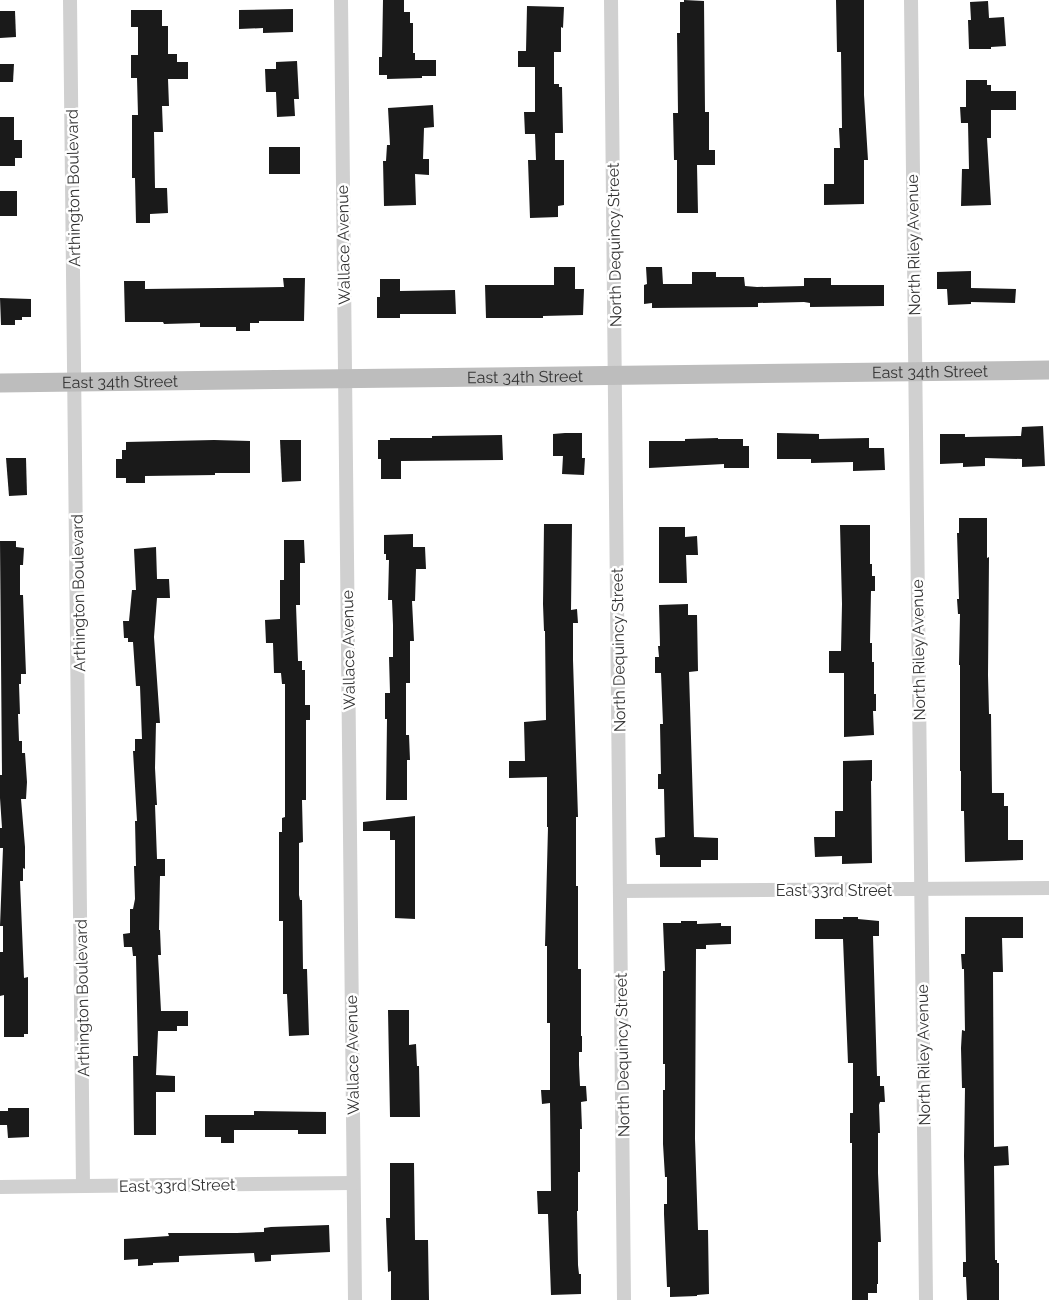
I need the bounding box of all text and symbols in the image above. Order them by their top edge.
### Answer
street label: Arthington Boulevard [63,109,84,267]
street label: North Dequincy Street [604,162,625,327]
street label: North Riley Avenue [903,174,924,316]
street label: Wallace Avenue [333,185,354,305]
street label: East 34th Street [872,362,989,382]
street label: East 34th Street [467,367,584,387]
street label: East 34th Street [62,372,179,392]
street label: Arthington Boulevard [68,514,89,672]
street label: North Dequincy Street [608,567,629,732]
street label: North Riley Avenue [908,579,929,721]
street label: Wallace Avenue [338,590,359,710]
street label: East 33rd Street [776,881,893,900]
street label: Arthington Boulevard [72,919,93,1077]
street label: North Dequincy Street [612,972,633,1137]
street label: North Riley Avenue [913,984,934,1126]
street label: Wallace Avenue [342,995,363,1115]
street label: East 33rd Street [119,1175,236,1196]

